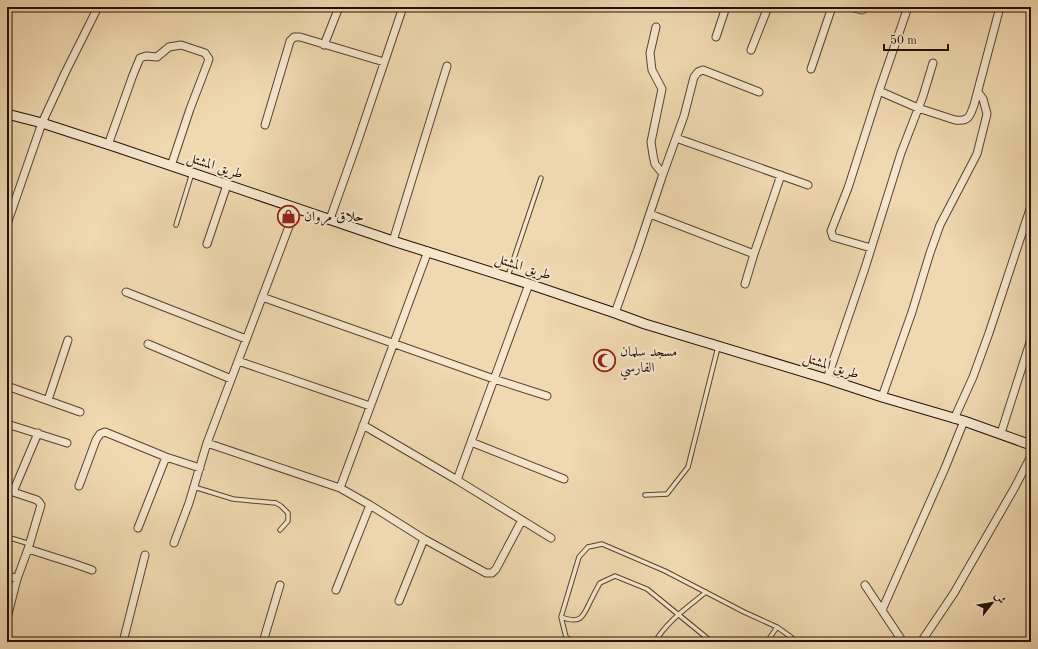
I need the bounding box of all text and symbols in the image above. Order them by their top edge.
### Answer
scale bar [884,26,948,52]
text: 50 m [890,34,917,47]
street label: طريق المشتل [184,150,245,184]
shop icon: حلاق مروان [276,204,302,230]
place label: حلاق مروان [304,210,364,226]
street label: طريق المشتل [492,251,553,285]
place label: مسجد سلمان الفارسي [620,345,677,381]
mosque icon: مسجد سلمان الفارسي [591,347,617,373]
street label: طريق المشتل [800,350,861,384]
north arrow [972,583,1012,623]
text: ش [992,591,1007,606]

